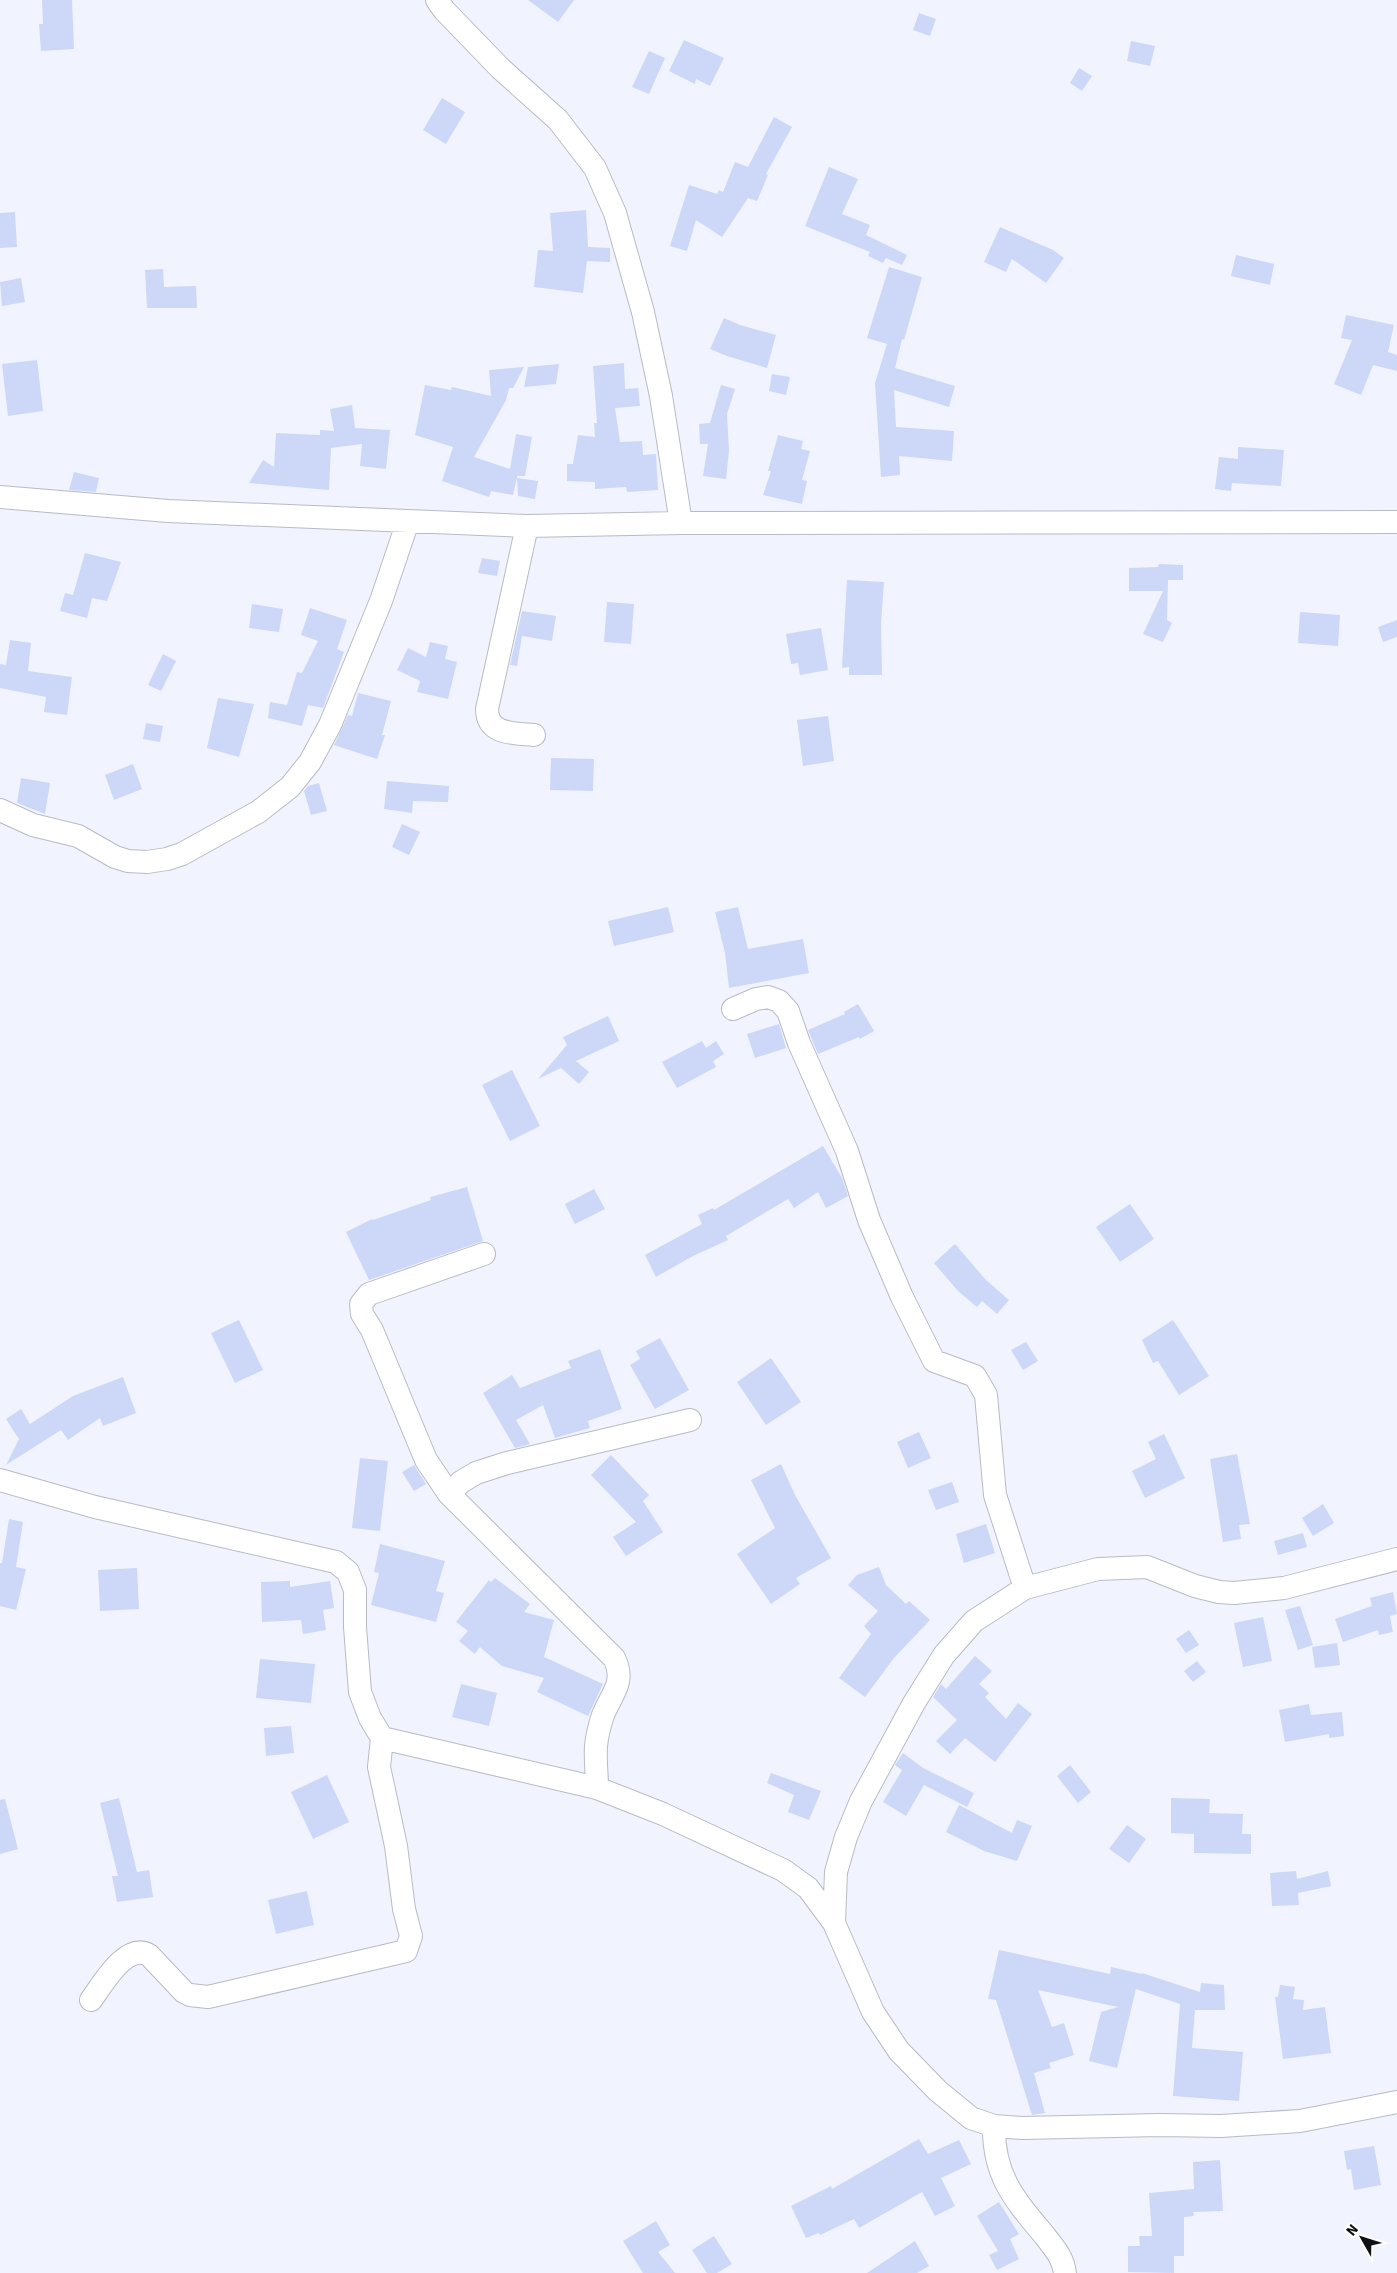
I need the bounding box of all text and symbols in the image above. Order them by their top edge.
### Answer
north arrow [1337,2213,1387,2263]
text: N [1343,2221,1362,2239]

